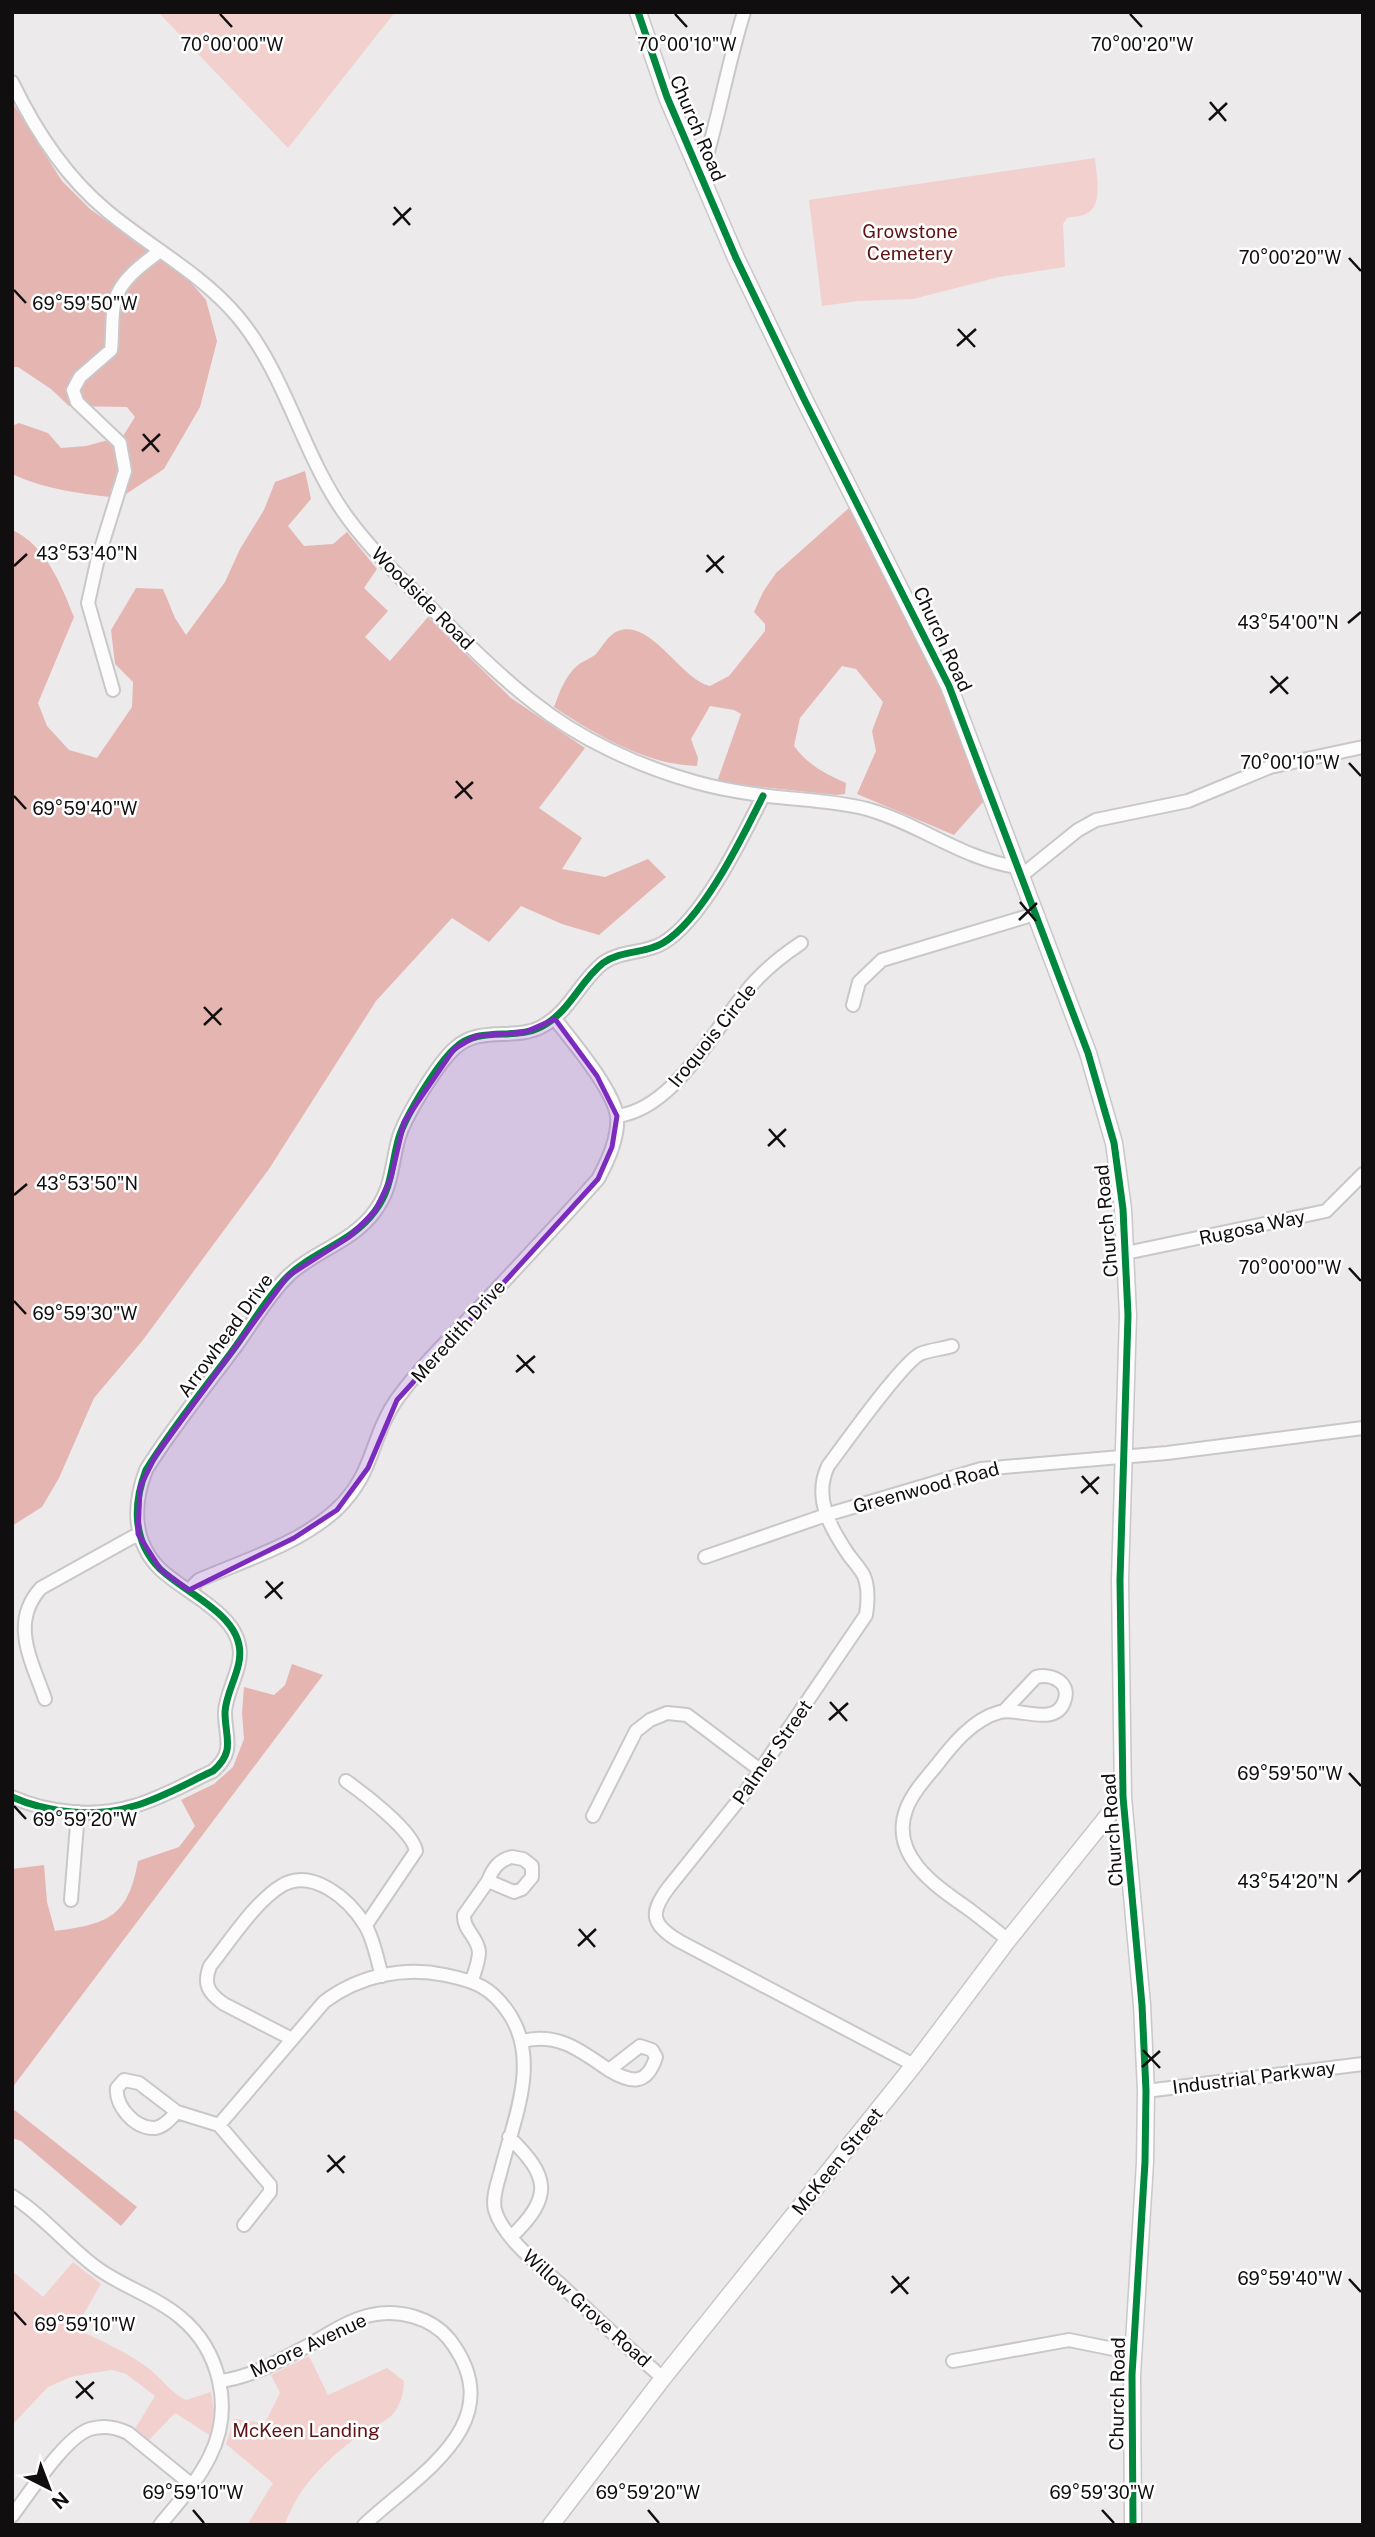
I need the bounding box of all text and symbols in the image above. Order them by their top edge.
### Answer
text: 70°00'00"W [181,34,283,55]
text: 70°00'10"W [637,34,737,55]
text: 70°00'20"W [1091,34,1193,55]
street label: Church Road [666,72,730,184]
park label: Growstone Cemetery [862,220,958,264]
text: 70°00'20"W [1239,247,1341,268]
text: 69°59'50"W [32,293,138,314]
street label: Woodside Road [367,542,479,654]
text: 43°53'40"N [36,543,138,564]
street label: Church Road [909,583,977,695]
text: 43°54'00"N [1237,612,1339,633]
text: 70°00'10"W [1240,752,1340,773]
text: 69°59'40"W [32,798,138,819]
street label: Iroquois Circle [664,979,760,1091]
street label: Church Road [1090,1164,1122,1278]
text: 43°53'50"N [36,1173,138,1194]
street label: Rugosa Way [1197,1205,1307,1249]
text: 70°00'00"W [1239,1257,1341,1278]
street label: Arrowhead Drive [173,1269,277,1401]
street label: Meredith Drive [406,1275,510,1387]
text: 69°59'30"W [33,1303,137,1324]
street label: Greenwood Road [850,1457,1002,1517]
street label: Palmer Street [728,1695,816,1809]
text: 69°59'50"W [1237,1763,1343,1784]
street label: Church Road [1097,1773,1127,1887]
text: 69°59'20"W [33,1809,137,1830]
text: 43°54'20"N [1237,1871,1339,1892]
street label: Industrial Parkway [1171,2056,1337,2098]
street label: McKeen Street [787,2103,887,2219]
street label: Willow Grove Road [518,2245,656,2371]
text: 69°59'40"W [1237,2268,1343,2289]
street label: Moore Avenue [246,2308,370,2382]
text: 69°59'10"W [34,2314,136,2335]
street label: Church Road [1105,2337,1129,2451]
park label: McKeen Landing [232,2419,380,2441]
north arrow [14,2453,84,2523]
text: 69°59'10"W [142,2482,244,2503]
text: 69°59'20"W [596,2482,700,2503]
text: 69°59'30"W [1050,2482,1154,2503]
text: N [47,2487,73,2514]

